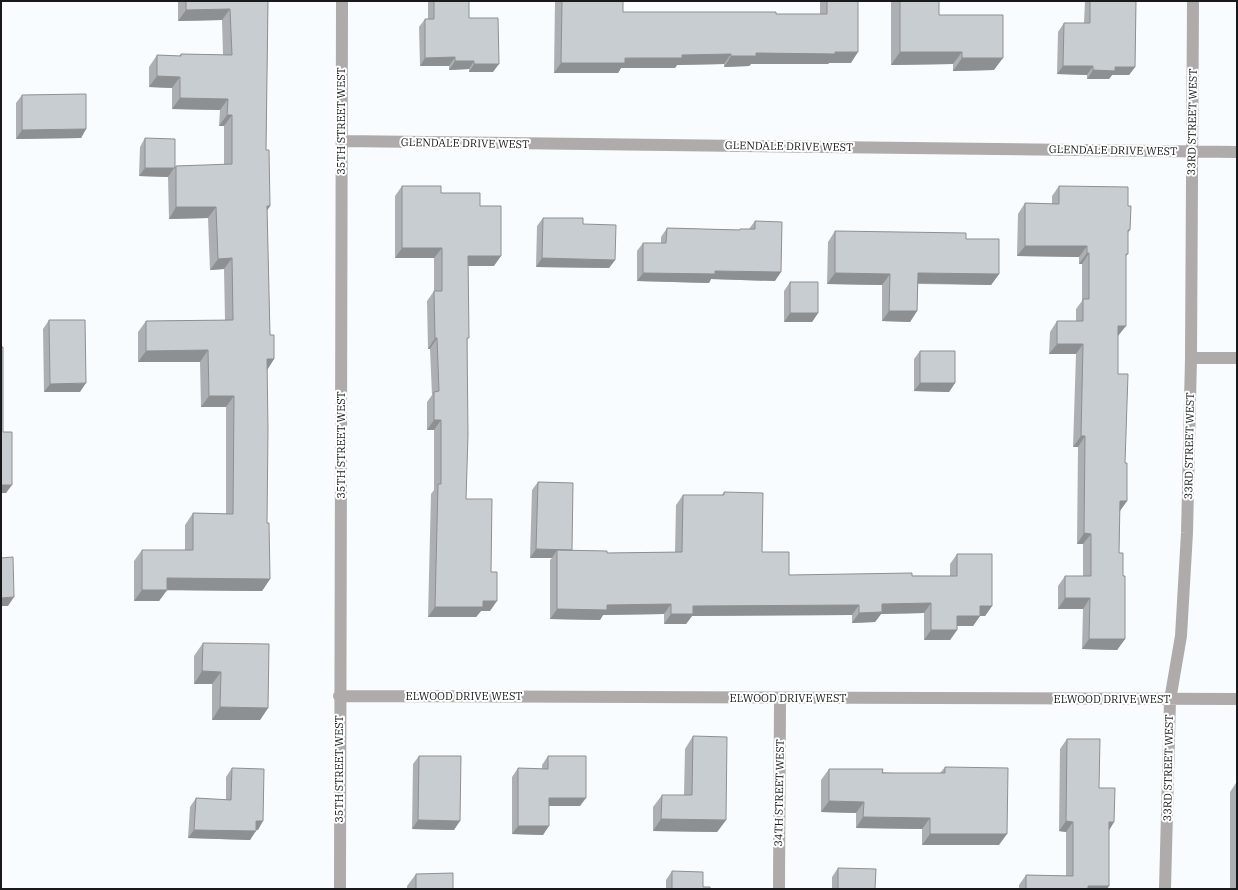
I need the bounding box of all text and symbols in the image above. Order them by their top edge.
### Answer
street label: 35TH STREET WEST [334,67,348,175]
street label: 33RD STREET WEST [1184,68,1200,176]
street label: GLENDALE DRIVE WEST [401,135,529,151]
street label: GLENDALE DRIVE WEST [725,138,853,154]
street label: GLENDALE DRIVE WEST [1049,142,1177,158]
street label: 35TH STREET WEST [334,391,348,499]
street label: 33RD STREET WEST [1181,392,1197,500]
street label: ELWOOD DRIVE WEST [406,689,522,703]
street label: ELWOOD DRIVE WEST [730,691,846,705]
street label: ELWOOD DRIVE WEST [1054,692,1170,706]
street label: 33RD STREET WEST [1160,714,1176,822]
street label: 35TH STREET WEST [332,715,346,823]
street label: 34TH STREET WEST [771,739,787,847]

